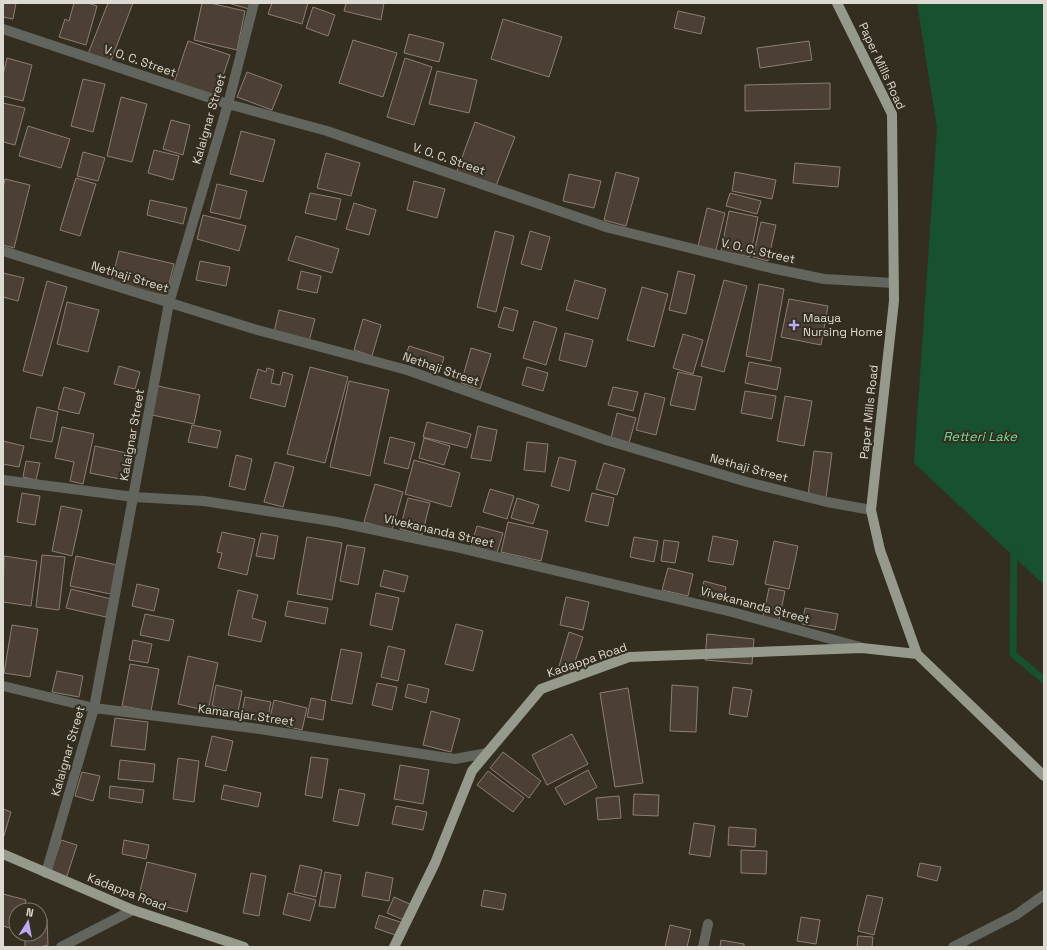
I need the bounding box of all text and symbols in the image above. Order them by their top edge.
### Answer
street label: Paper Mills Road [855,20,909,112]
street label: V. O. C. Street [102,41,178,81]
street label: Kalaignar Street [188,72,230,166]
street label: V. O. C. Street [411,139,487,179]
street label: V. O. C. Street [719,235,797,267]
street label: Nethaji Street [89,258,171,296]
place label: Maaya Nursing Home [803,310,883,340]
marker: Maaya Nursing Home [788,319,800,331]
street label: Nethaji Street [400,348,482,390]
street label: Paper Mills Road [856,364,882,460]
street label: Kalaignar Street [116,388,148,482]
water label: Retteri Lake [943,428,1018,445]
street label: Nethaji Street [708,450,790,486]
street label: Vivekananda Street [382,511,496,551]
street label: Vivekananda Street [698,583,812,627]
street label: Kadappa Road [545,639,629,681]
street label: Kamarajar Street [197,700,295,730]
street label: Kalaignar Street [47,704,89,798]
street label: Kadappa Road [85,870,169,914]
north arrow [8,902,48,942]
text: N [25,905,35,920]

